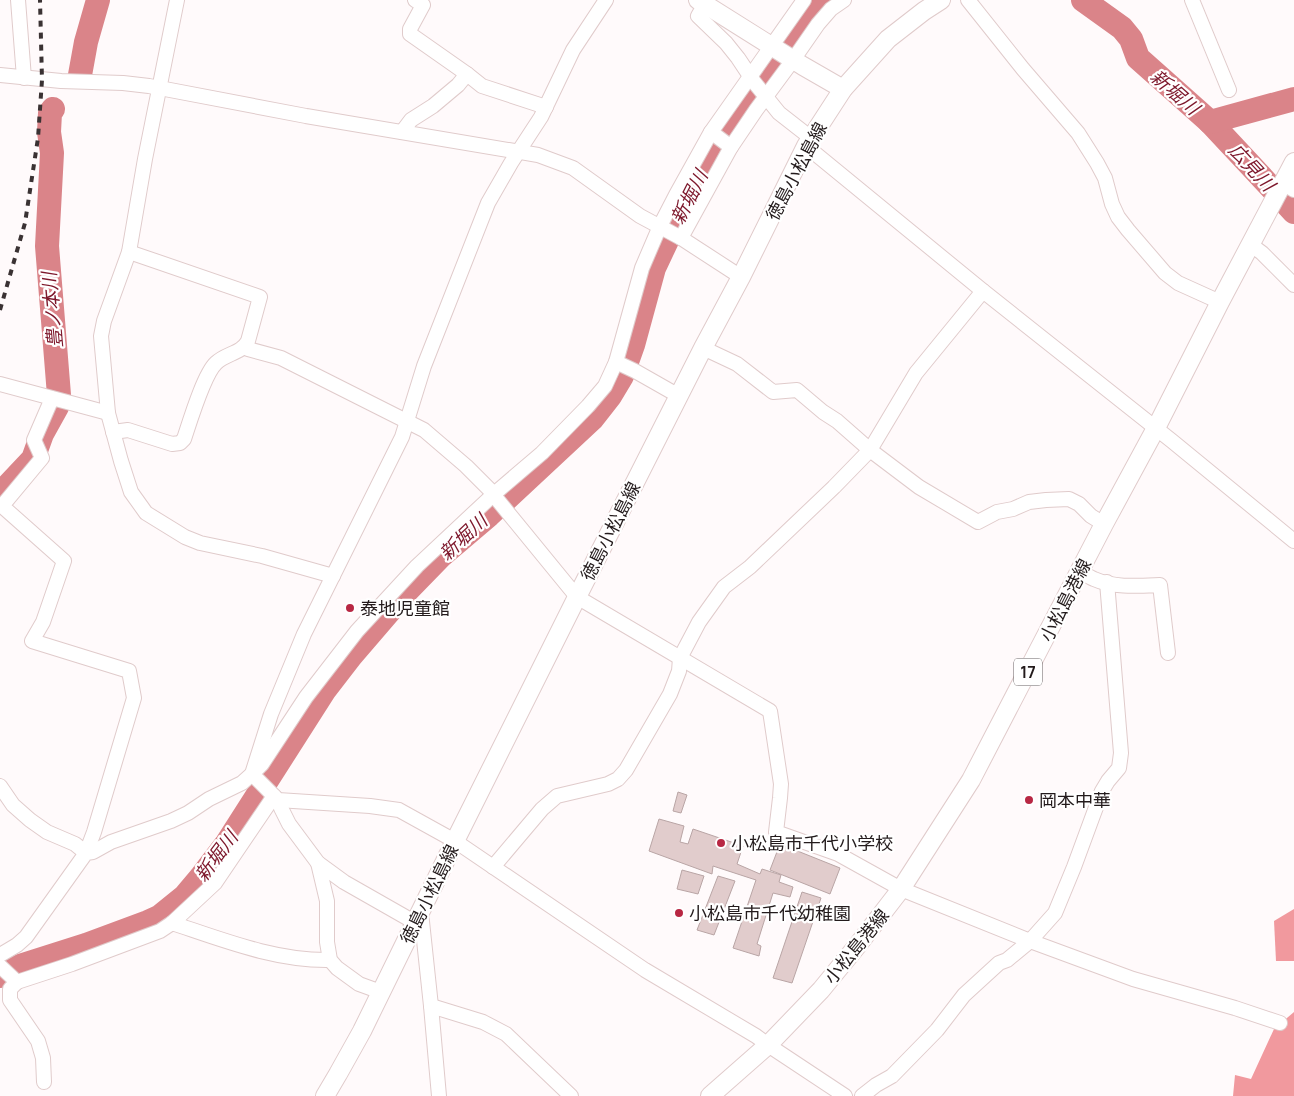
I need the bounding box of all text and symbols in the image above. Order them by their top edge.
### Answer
water label: 新堀川 [1145,63,1207,122]
street label: 徳島小松島線 [760,118,832,224]
water label: 広見川 [1223,137,1282,198]
water label: 新堀川 [664,164,714,228]
water label: 豊ノ本川 [36,269,68,349]
street label: 徳島小松島線 [575,477,645,585]
water label: 新堀川 [433,507,494,566]
street label: 小松島港線 [1034,554,1096,646]
place label: 泰地児童館 [360,596,450,620]
marker: 泰地児童館 [344,602,356,614]
road number: 17 [1014,659,1042,686]
place label: 岡本中華 [1039,788,1111,812]
marker: 岡本中華 [1023,794,1035,806]
water label: 新堀川 [188,824,245,887]
place label: 小松島市千代小学校 [731,831,893,855]
marker: 小松島市千代小学校 [715,837,727,849]
street label: 徳島小松島線 [395,840,463,948]
place label: 小松島市千代幼稚園 [689,901,851,925]
street label: 小松島港線 [818,903,894,989]
marker: 小松島市千代幼稚園 [673,907,685,919]

